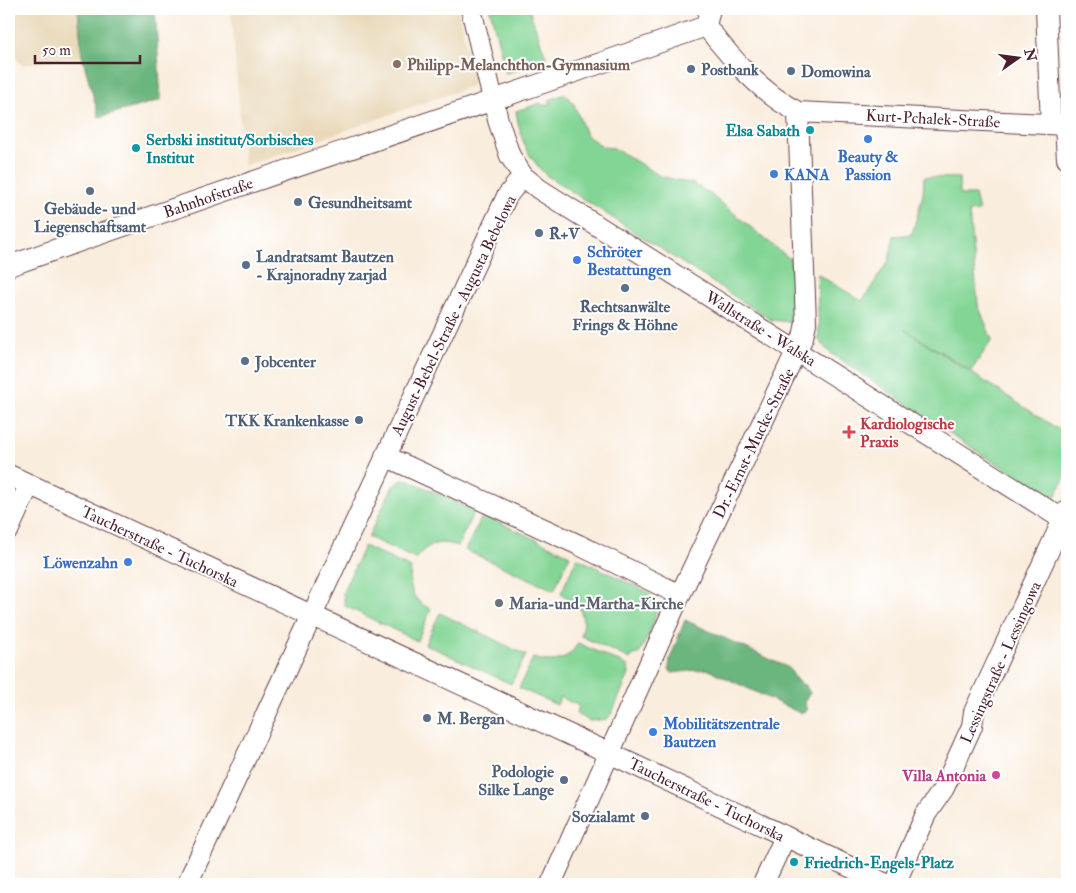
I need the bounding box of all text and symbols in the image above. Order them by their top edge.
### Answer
scale bar [35,32,140,64]
north arrow [994,32,1044,82]
text: 50 m [42,41,71,60]
text: N [1020,46,1040,64]
place label: Philipp-Melanchthon-Gymnasium [407,55,631,76]
marker: Philipp-Melanchthon-Gymnasium [391,58,403,70]
place label: Postbank [701,60,759,80]
place label: Domowina [801,62,871,82]
marker: Postbank [685,63,697,75]
marker: Domowina [785,65,797,77]
street label: Kurt-Pchalek-Straße [865,105,1001,133]
place label: Elsa Sabath [725,121,801,141]
marker: Elsa Sabath [804,124,816,136]
place label: Serbski institut/Sorbisches Institut [146,130,314,168]
marker: Beauty & Passion [862,133,874,145]
marker: Serbski institut/Sorbisches Institut [130,142,142,154]
place label: Beauty & Passion [838,147,898,185]
place label: KANA [784,165,830,185]
marker: KANA [768,168,780,180]
street label: Bahnhofstraße [161,173,256,223]
marker: Gebäude- und Liegenschaftsamt [84,185,96,197]
street label: August-Bebel-Straße - Augusta Bebelowa [386,192,521,440]
place label: Gesundheitsamt [308,193,413,213]
marker: Gesundheitsamt [292,196,304,208]
place label: Gebäude- und Liegenschaftsamt [34,199,147,238]
place label: R+V [549,224,581,244]
marker: R+V [533,227,545,239]
place label: Schröter Bestattungen [587,242,672,281]
place label: Landratsamt Bautzen - Krajnoradny zarjad [256,247,395,286]
marker: Schröter Bestattungen [571,254,583,266]
marker: Landratsamt Bautzen - Krajnoradny zarjad [240,259,252,271]
marker: Rechtsanwälte Frings & Höhne [619,282,631,294]
street label: Wallstraße - Walska [701,286,820,371]
place label: Rechtsanwälte Frings & Höhne [572,297,678,336]
place label: Jobcenter [254,352,317,373]
marker: Jobcenter [239,355,251,367]
street label: Dr.-Ernst-Mucke-Straße [709,365,799,522]
place label: TKK Krankenkasse [224,411,349,431]
marker: TKK Krankenkasse [353,414,365,426]
place label: Kardiologische Praxis [860,414,954,452]
marker: Kardiologische Praxis [842,425,856,439]
street label: Taucherstraße - Tuchorska [78,502,242,592]
place label: Löwenzahn [43,553,119,573]
marker: Löwenzahn [122,556,134,568]
street label: Lessingstraße - Lessingowa [956,578,1046,747]
place label: Maria-und-Martha-Kirche [508,594,684,614]
marker: Maria-und-Martha-Kirche [493,597,505,609]
place label: M. Bergan [436,709,505,730]
marker: M. Bergan [421,712,433,724]
place label: Mobilitätszentrale Bautzen [662,714,780,752]
marker: Mobilitätszentrale Bautzen [647,726,659,738]
street label: Taucherstraße - Tuchorska [625,753,788,847]
place label: Podologie Silke Lange [478,762,554,801]
place label: Villa Antonia [901,766,986,786]
marker: Villa Antonia [990,769,1002,781]
marker: Podologie Silke Lange [558,774,570,786]
place label: Sozialamt [572,807,636,827]
marker: Sozialamt [639,810,651,822]
place label: Friedrich-Engels-Platz [804,853,954,874]
marker: Friedrich-Engels-Platz [788,856,800,868]

